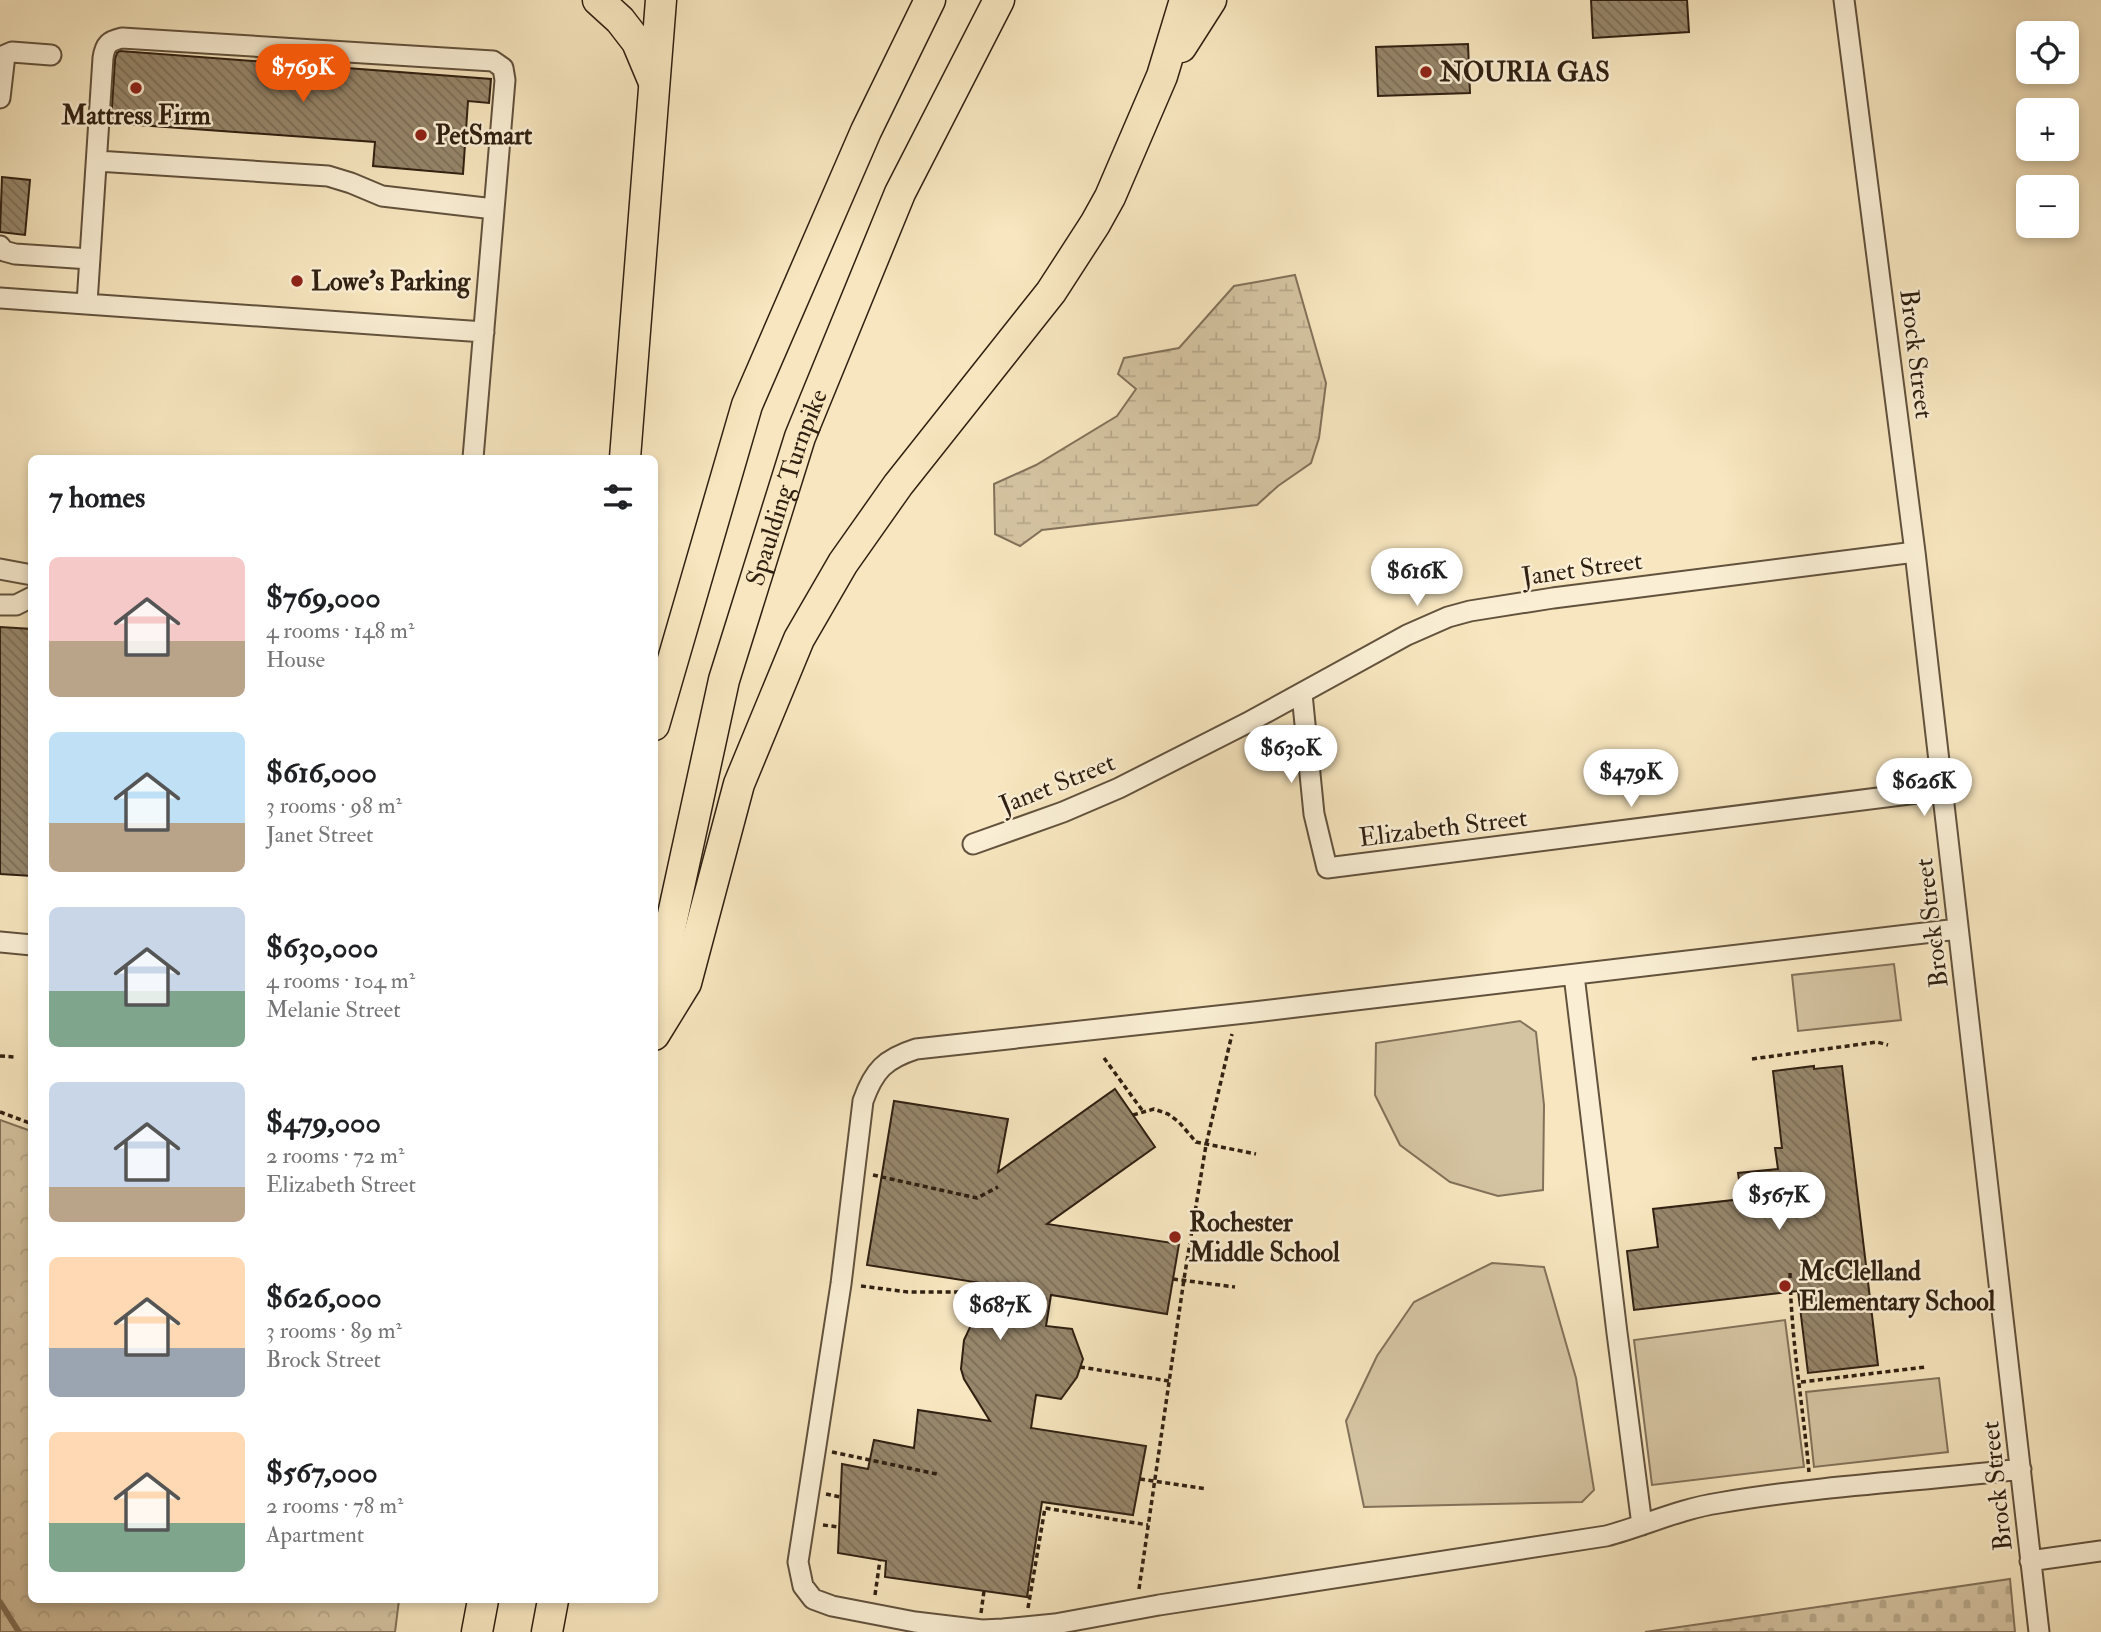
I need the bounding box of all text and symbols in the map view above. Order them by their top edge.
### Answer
map controls [2016,21,2079,238]
button: locate [2016,21,2079,84]
pin: $769K [254,44,352,104]
text: $769K [271,52,335,81]
place label: NOURIA GAS [1439,57,1610,89]
marker: NOURIA GAS [1418,64,1434,80]
marker: Mattress Firm [128,80,144,96]
button: + [2016,98,2079,161]
place label: Mattress Firm [60,100,211,132]
place label: PetSmart [435,120,533,152]
marker: PetSmart [413,127,429,143]
button: − [2016,175,2079,238]
place label: Lowe's Parking [311,266,471,299]
marker: Lowe's Parking [289,273,305,289]
street label: Brock Street [1892,288,1940,421]
street label: Spaulding Turnpike [739,384,835,590]
icon: filters [599,478,637,516]
text: 7 homes [49,479,145,516]
street label: Janet Street [1519,545,1645,593]
pin: $616K [1368,548,1466,608]
text: $616K [1387,556,1447,585]
text: $769,000 [266,579,381,616]
icon: home [105,585,189,669]
text: 4 rooms · 148 m² [266,616,414,645]
text: House [266,645,325,674]
pin: $630K [1242,726,1340,785]
text: $630K [1260,733,1322,762]
street label: Janet Street [994,746,1120,822]
pin: $479K [1582,750,1680,809]
text: $616,000 [266,754,377,791]
text: $479K [1599,757,1663,786]
pin: $626K [1875,758,1973,818]
icon: home [105,760,189,844]
text: $626K [1892,766,1956,795]
text: 3 rooms · 98 m² [266,791,402,820]
street label: Elizabeth Street [1357,802,1529,854]
text: Janet Street [266,820,373,849]
street label: Brock Street [1908,856,1956,989]
text: $630,000 [266,929,378,966]
icon: home [105,935,189,1019]
text: 4 rooms · 104 m² [266,966,415,995]
text: Melanie Street [266,995,401,1024]
text: $479,000 [266,1104,381,1141]
icon: home [105,1110,189,1194]
text: 2 rooms · 72 m² [266,1141,404,1170]
text: Elizabeth Street [266,1170,416,1199]
pin: $567K [1730,1172,1828,1232]
text: $567K [1748,1180,1810,1209]
place label: Rochester Middle School [1188,1207,1340,1269]
marker: Rochester Middle School [1167,1229,1183,1245]
place label: McClelland Elementary School [1798,1256,1996,1319]
marker: McClelland Elementary School [1777,1278,1793,1294]
text: $626,000 [266,1279,382,1316]
pin: $687K [951,1282,1049,1342]
icon: home [105,1285,189,1369]
text: $687K [969,1290,1031,1319]
text: 3 rooms · 89 m² [266,1316,402,1345]
text: Brock Street [266,1345,381,1374]
street label: Brock Street [1974,1420,2020,1552]
text: $567,000 [266,1454,378,1491]
icon: home [105,1460,189,1544]
text: 2 rooms · 78 m² [266,1491,404,1520]
text: Apartment [266,1520,364,1549]

